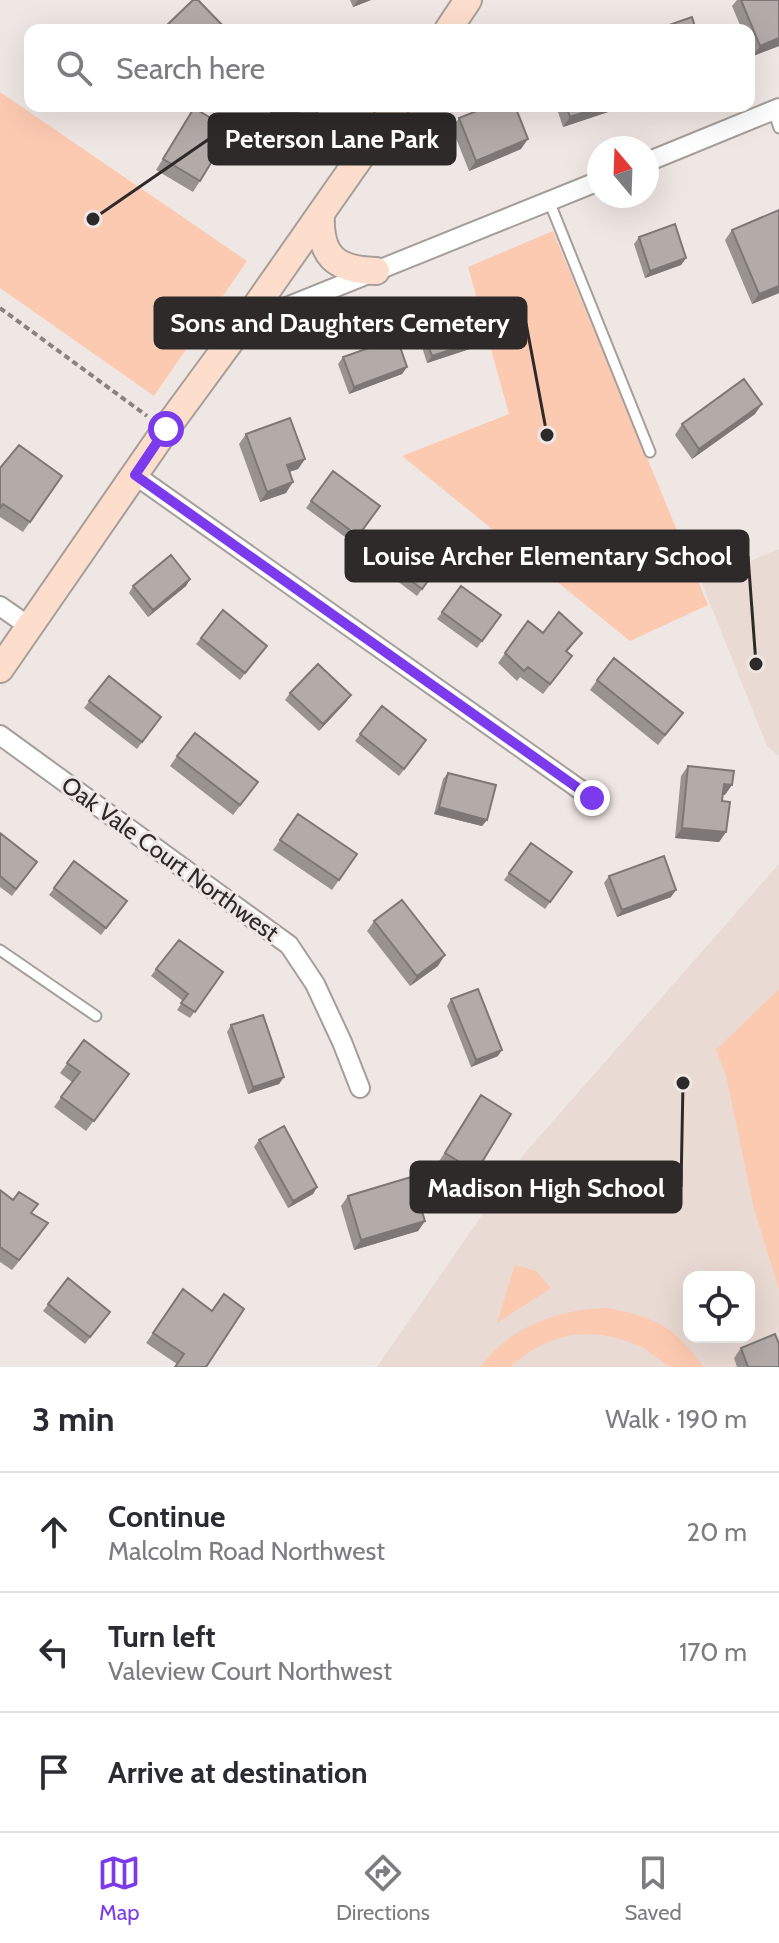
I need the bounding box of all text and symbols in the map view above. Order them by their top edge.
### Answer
search box [24,24,755,112]
icon: search [52,46,96,90]
text: Search here [116,50,265,87]
callout: Peterson Lane Park [209,114,455,164]
text: Peterson Lane Park [225,123,440,155]
north arrow [587,136,659,208]
callout: Sons and Daughters Cemetery [155,298,526,348]
text: Sons and Daughters Cemetery [170,307,510,339]
route start [148,411,184,447]
callout: Louise Archer Elementary School [346,531,748,581]
text: Louise Archer Elementary School [362,540,732,572]
street label: Oak Vale Court Northwest [56,770,285,947]
route end [574,780,610,816]
callout: Madison High School [411,1162,681,1212]
text: Madison High School [427,1172,665,1204]
map controls [683,1271,755,1343]
button: locate [683,1271,755,1343]
text: 3 min [32,1398,114,1440]
text: Walk · 190 m [605,1403,747,1435]
text: Continue [108,1498,225,1535]
icon: ahead [32,1510,76,1554]
text: 20 m [687,1516,747,1548]
text: Malcolm Road Northwest [108,1535,385,1567]
text: Turn left [108,1618,216,1655]
icon: left [32,1630,76,1674]
text: 170 m [679,1636,747,1668]
text: Valeview Court Northwest [108,1655,392,1687]
icon: arrive [32,1750,76,1794]
text: Arrive at destination [108,1754,368,1791]
tab: Map [97,1851,141,1926]
tab: Directions [336,1851,430,1926]
tab: Saved [625,1851,682,1926]

